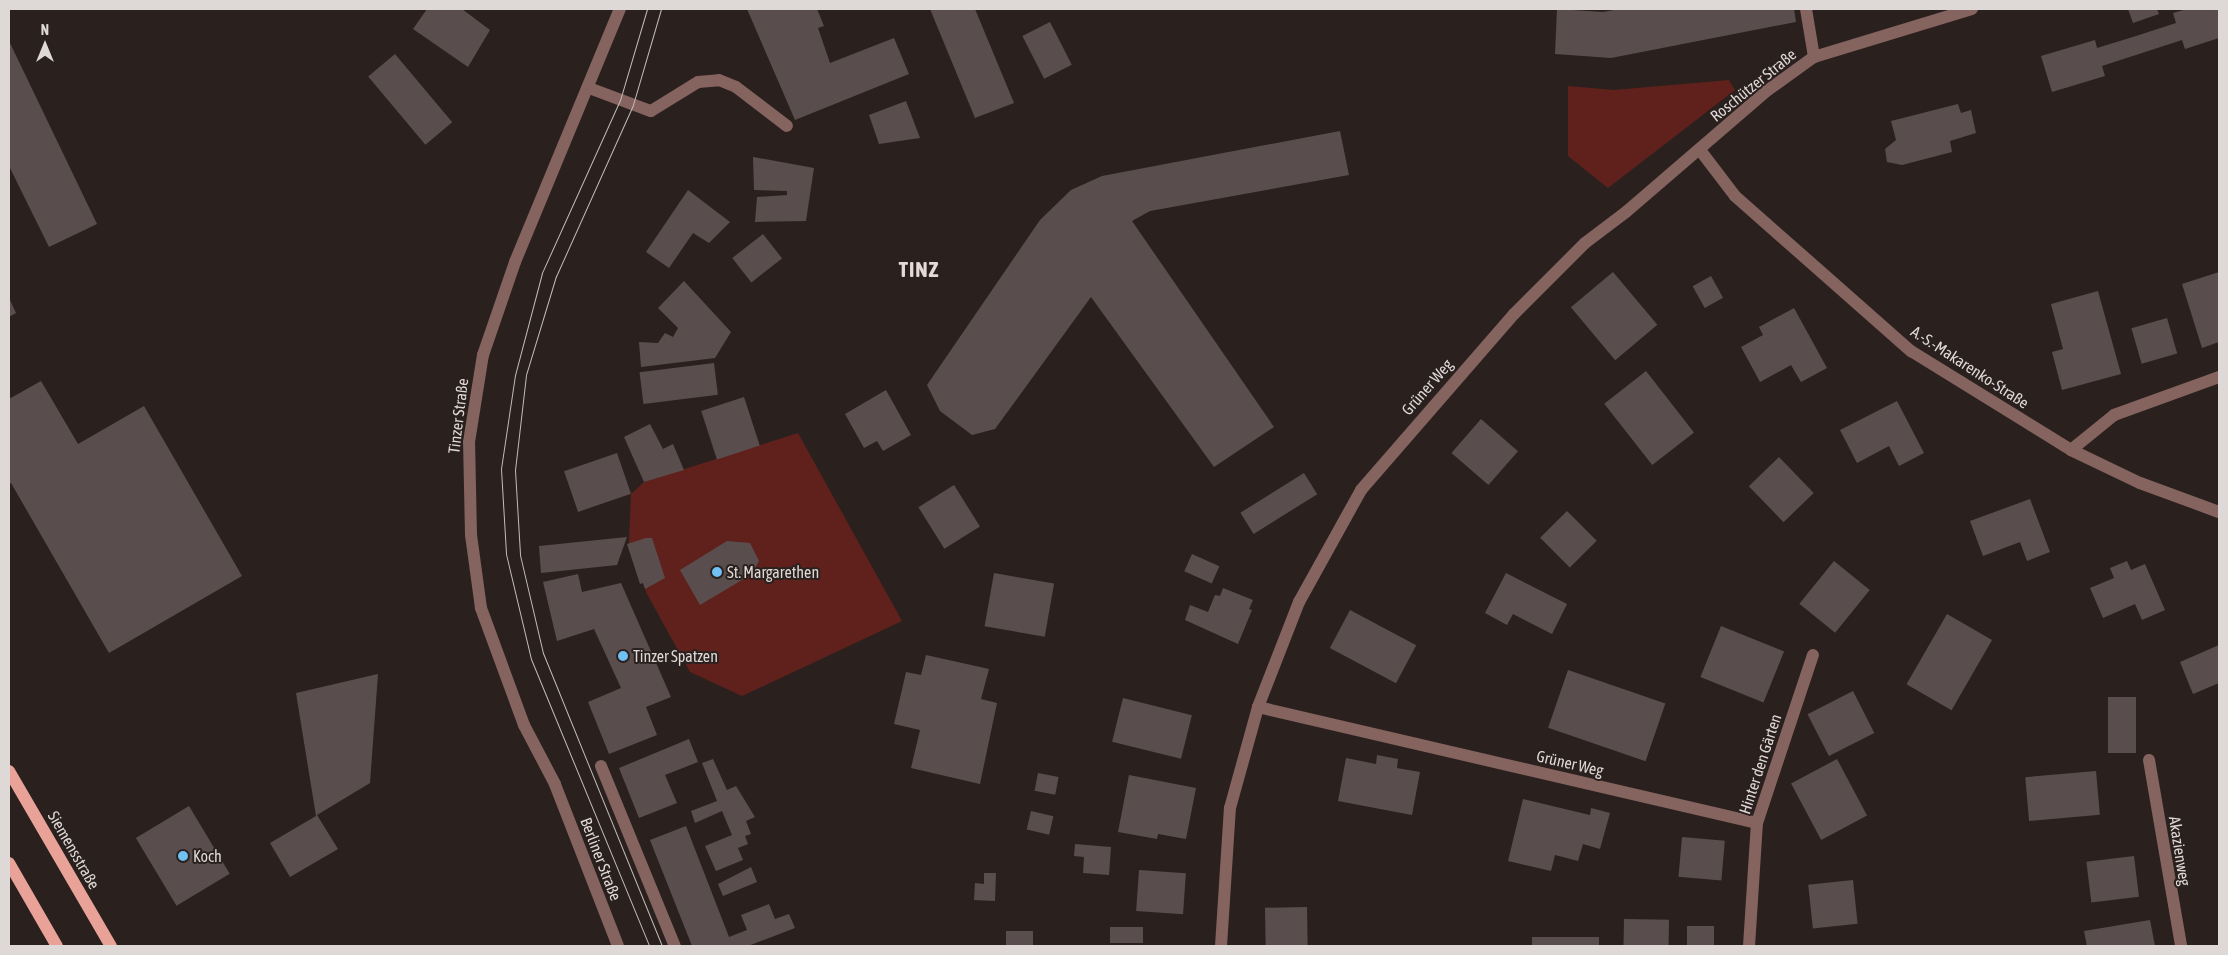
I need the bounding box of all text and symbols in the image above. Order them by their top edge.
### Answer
north arrow [20,20,70,70]
text: N [41,22,49,38]
street label: Roschützer Straße [1706,45,1800,125]
district label: TINZ [898,256,940,282]
street label: A.-S.-Makarenko-Straße [1907,322,2033,412]
street label: Grüner Weg [1397,355,1457,419]
street label: Tinzer Straße [444,377,472,455]
place label: St. Margarethen [727,562,819,582]
marker: St. Margarethen [711,566,723,578]
place label: Tinzer Spatzen [633,646,718,666]
marker: Tinzer Spatzen [617,650,629,662]
street label: Hinter den Gärten [1735,712,1785,816]
street label: Grüner Weg [1535,746,1605,780]
street label: Siemensstraße [44,808,104,892]
street label: Berliner Straße [576,815,626,903]
street label: Akazienweg [2165,815,2195,887]
place label: Koch [193,846,222,866]
marker: Koch [177,850,189,862]

